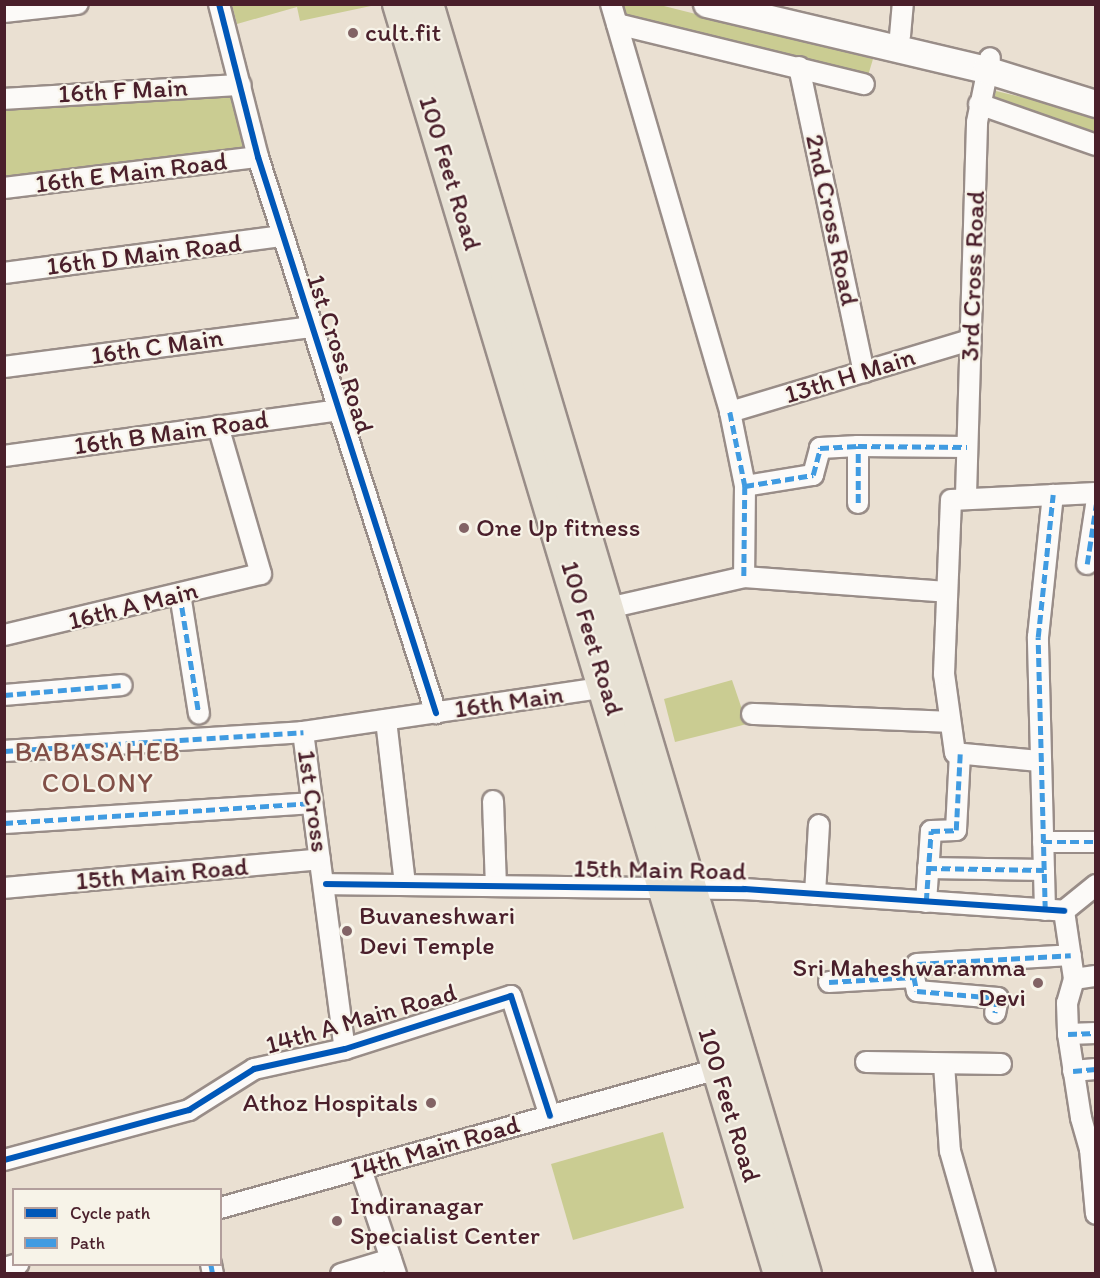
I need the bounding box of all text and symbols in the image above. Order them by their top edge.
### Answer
place label: cult.fit [365,17,441,49]
marker: cult.fit [346,26,360,40]
street label: 16th F Main [58,72,188,110]
street label: 100 Feet Road [412,92,488,254]
street label: 2nd Cross Road [799,132,865,308]
street label: 16th E Main Road [34,146,228,200]
street label: 3rd Cross Road [954,191,992,361]
street label: 16th D Main Road [45,228,243,282]
street label: 1st Cross Road [300,271,380,437]
street label: 16th C Main [89,322,225,372]
street label: 13th H Main [781,341,919,411]
street label: 16th B Main Road [72,404,270,462]
place label: One Up fitness [476,512,640,544]
marker: One Up fitness [457,521,471,535]
street label: 100 Feet Road [554,557,630,719]
street label: 16th A Main [65,575,201,637]
street label: 16th Main [452,679,566,725]
district label: BABASAHEB COLONY [15,735,181,798]
street label: 1st Cross [290,748,336,854]
street label: 15th Main Road [75,851,249,897]
street label: 15th Main Road [574,853,746,887]
place label: Buvaneshwari Devi Temple [359,900,515,962]
marker: Buvaneshwari Devi Temple [340,924,354,938]
place label: Sri Maheshwaramma Devi [792,952,1026,1014]
marker: Sri Maheshwaramma Devi [1031,976,1045,990]
street label: 14th A Main Road [262,977,460,1061]
street label: 100 Feet Road [691,1024,767,1186]
place label: Athoz Hospitals [243,1087,418,1119]
marker: Athoz Hospitals [422,1094,440,1112]
street label: 14th Main Road [347,1109,523,1187]
legend [12,1188,222,1266]
place label: Indiranagar Specialist Center [350,1190,540,1252]
text: Cycle path [70,1202,150,1224]
marker: Indiranagar Specialist Center [328,1212,346,1230]
text: Path [70,1232,105,1254]

